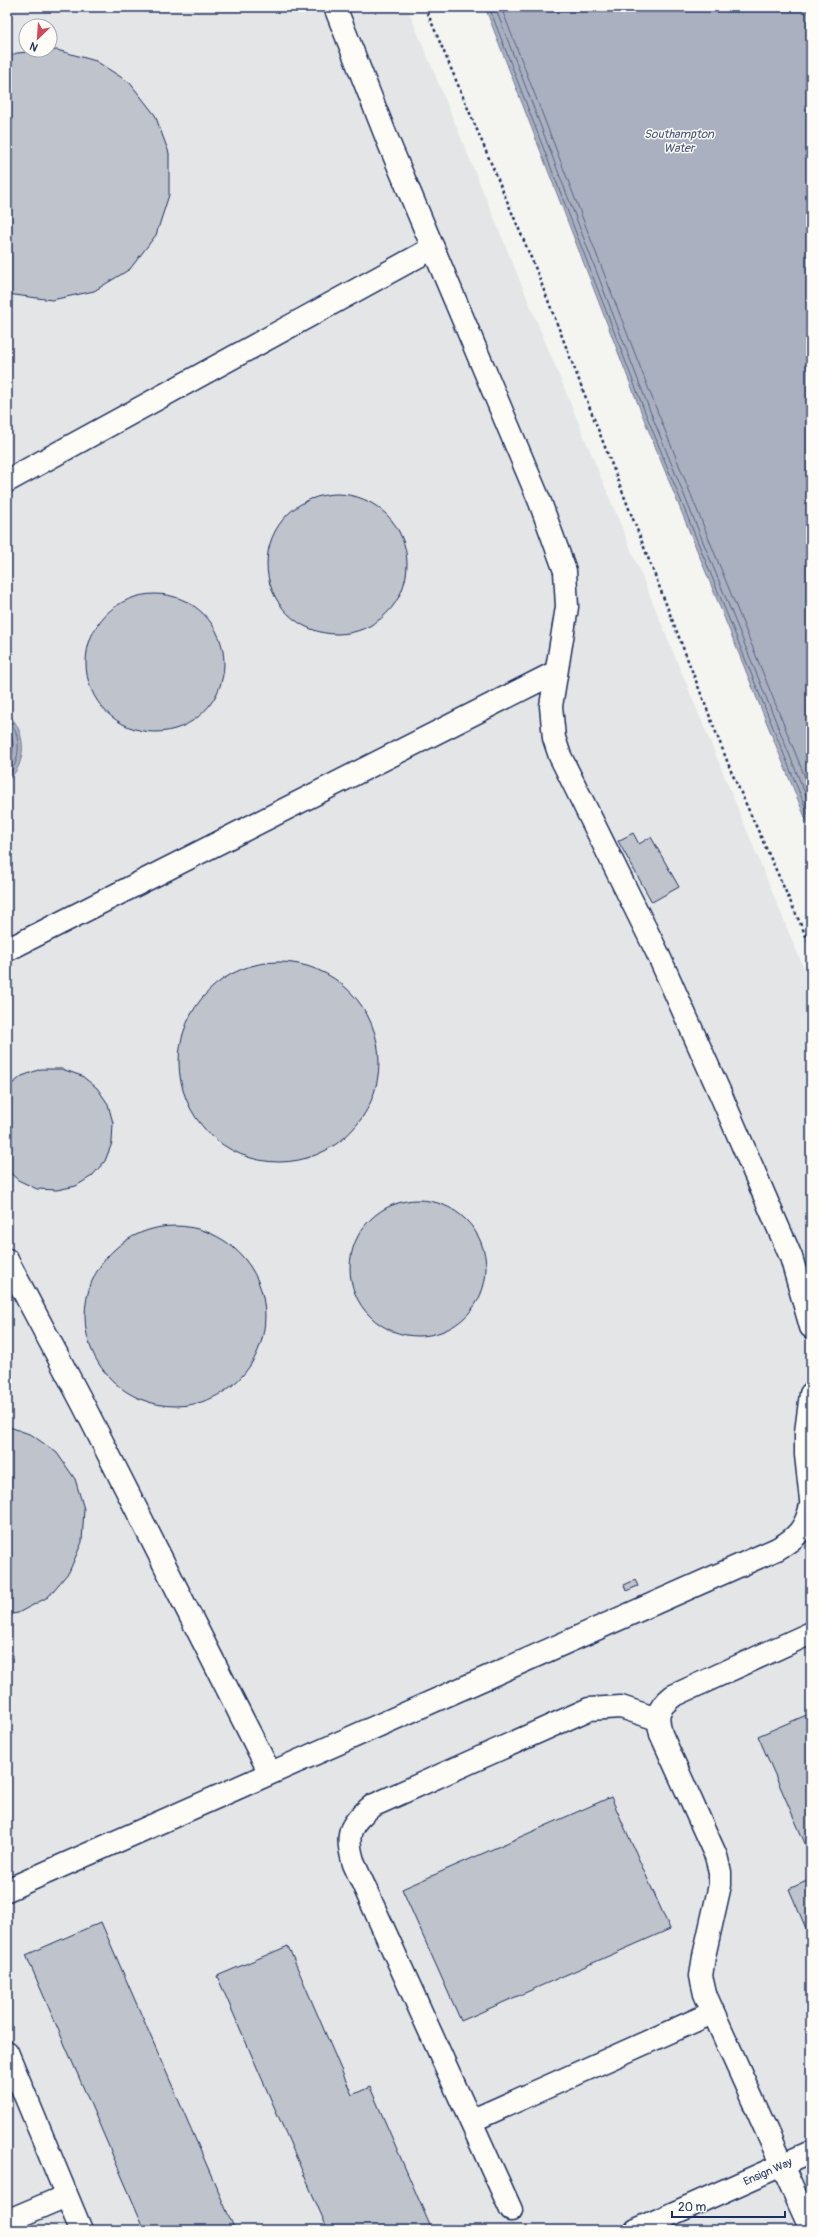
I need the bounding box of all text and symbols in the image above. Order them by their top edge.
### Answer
north arrow [18,18,58,58]
text: N [27,39,40,54]
water label: Southampton Water [644,127,715,156]
street label: Ensign Way [741,2155,794,2188]
scale bar [672,2193,785,2219]
text: 20 m [678,2200,707,2215]

